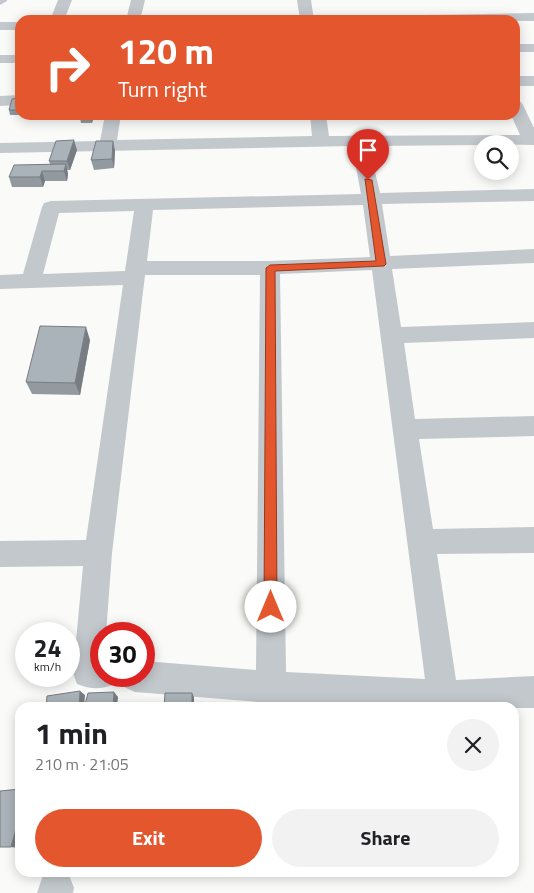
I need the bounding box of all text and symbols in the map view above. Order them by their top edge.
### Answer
text: 120 m [118,24,214,78]
icon: right [35,35,100,100]
text: Turn right [118,72,207,106]
pin [347,129,389,180]
map controls [474,135,519,180]
button: search [474,135,519,180]
icon: arrive [354,136,382,164]
position arrow [244,580,296,632]
speed limit sign: 30 [90,622,155,687]
text: 24 [33,629,62,667]
text: km/h [34,657,61,676]
text: 1 min [35,710,108,756]
button: close [447,719,499,771]
text: 210 m · 21:05 [35,752,129,776]
button: Exit [35,809,262,867]
button: Share [272,809,499,867]

